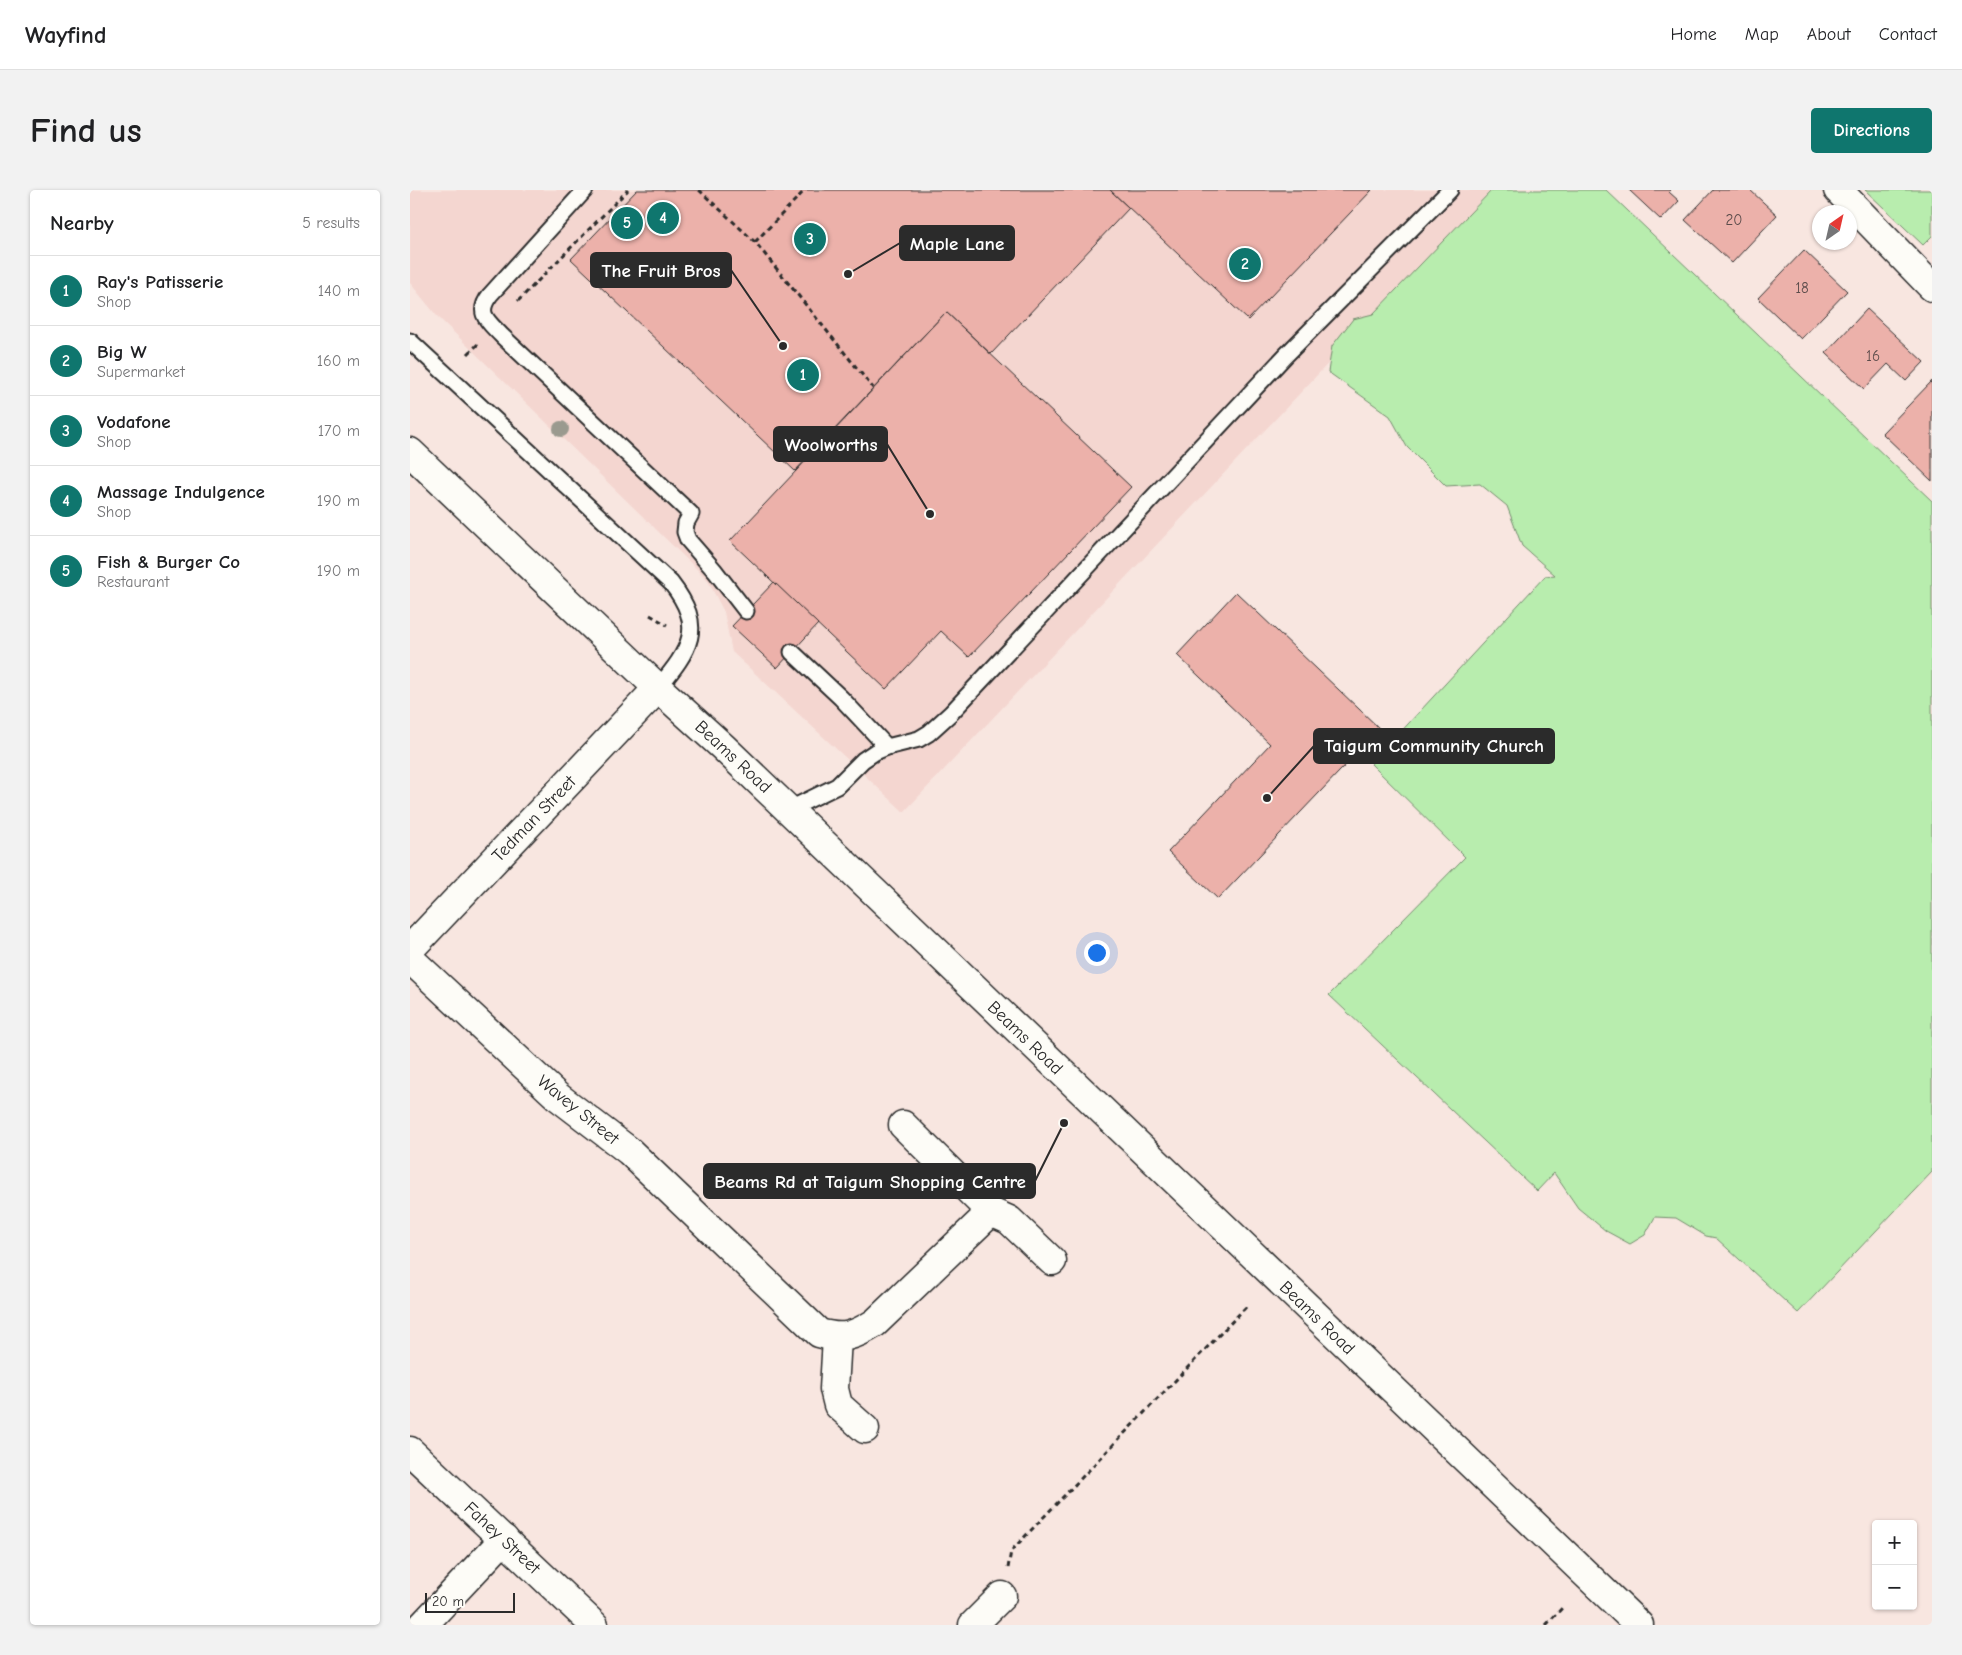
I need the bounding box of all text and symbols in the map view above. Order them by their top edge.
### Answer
text: Wayfind [25,21,106,49]
text: Home [1670,24,1717,45]
text: Map [1745,24,1779,45]
text: About [1807,24,1851,45]
text: Contact [1879,24,1937,45]
button: Directions [1811,108,1932,153]
text: Find us [30,110,142,151]
pin: 4 [647,199,679,237]
pin: 5 [611,204,643,242]
north arrow [1812,205,1857,250]
text: Nearby [50,211,114,235]
house number: 20 [1726,211,1742,229]
text: 5 results [302,214,360,232]
pin: 3 [794,220,826,258]
callout: Maple Lane [900,226,1014,260]
text: Maple Lane [910,233,1004,255]
pin: 2 [1229,245,1261,283]
callout: The Fruit Bros [591,253,731,287]
text: The Fruit Bros [601,260,721,282]
text: Ray's Patisserie [97,271,223,293]
house number: 18 [1795,279,1809,297]
text: 1 [63,282,69,300]
text: 140 m [318,282,360,300]
text: Shop [97,293,131,311]
text: Big W [97,341,147,363]
house number: 16 [1866,347,1880,365]
text: 2 [62,352,70,370]
text: 160 m [317,352,360,370]
pin: 1 [787,356,819,394]
text: Supermarket [97,363,185,381]
text: Vodafone [97,411,171,433]
text: 3 [62,422,70,440]
text: 170 m [318,422,360,440]
callout: Woolworths [774,427,887,461]
text: Shop [97,433,131,451]
text: Woolworths [784,434,878,456]
text: Massage Indulgence [97,481,265,503]
text: 4 [62,492,70,510]
text: 190 m [317,492,360,510]
text: Shop [97,503,131,521]
text: Fish & Burger Co [97,551,240,573]
text: 5 [62,562,70,580]
text: 190 m [317,562,360,580]
text: Restaurant [97,573,169,591]
street label: Beams Road [690,716,776,798]
callout: Taigum Community Church [1314,729,1554,763]
text: Taigum Community Church [1324,735,1544,757]
street label: Tedman Street [488,771,581,866]
your location [1084,940,1110,966]
street label: Beams Road [983,997,1067,1079]
street label: Wavey Street [533,1071,624,1150]
callout: Beams Rd at Taigum Shopping Centre [704,1164,1035,1198]
text: Beams Rd at Taigum Shopping Centre [714,1171,1026,1193]
street label: Beams Road [1275,1277,1359,1359]
street label: Fahey Street [460,1497,545,1579]
map controls [1872,1520,1917,1610]
button: + [1872,1520,1917,1565]
button: − [1872,1565,1917,1610]
scale bar [425,1590,515,1613]
text: 20 m [432,1593,464,1610]

